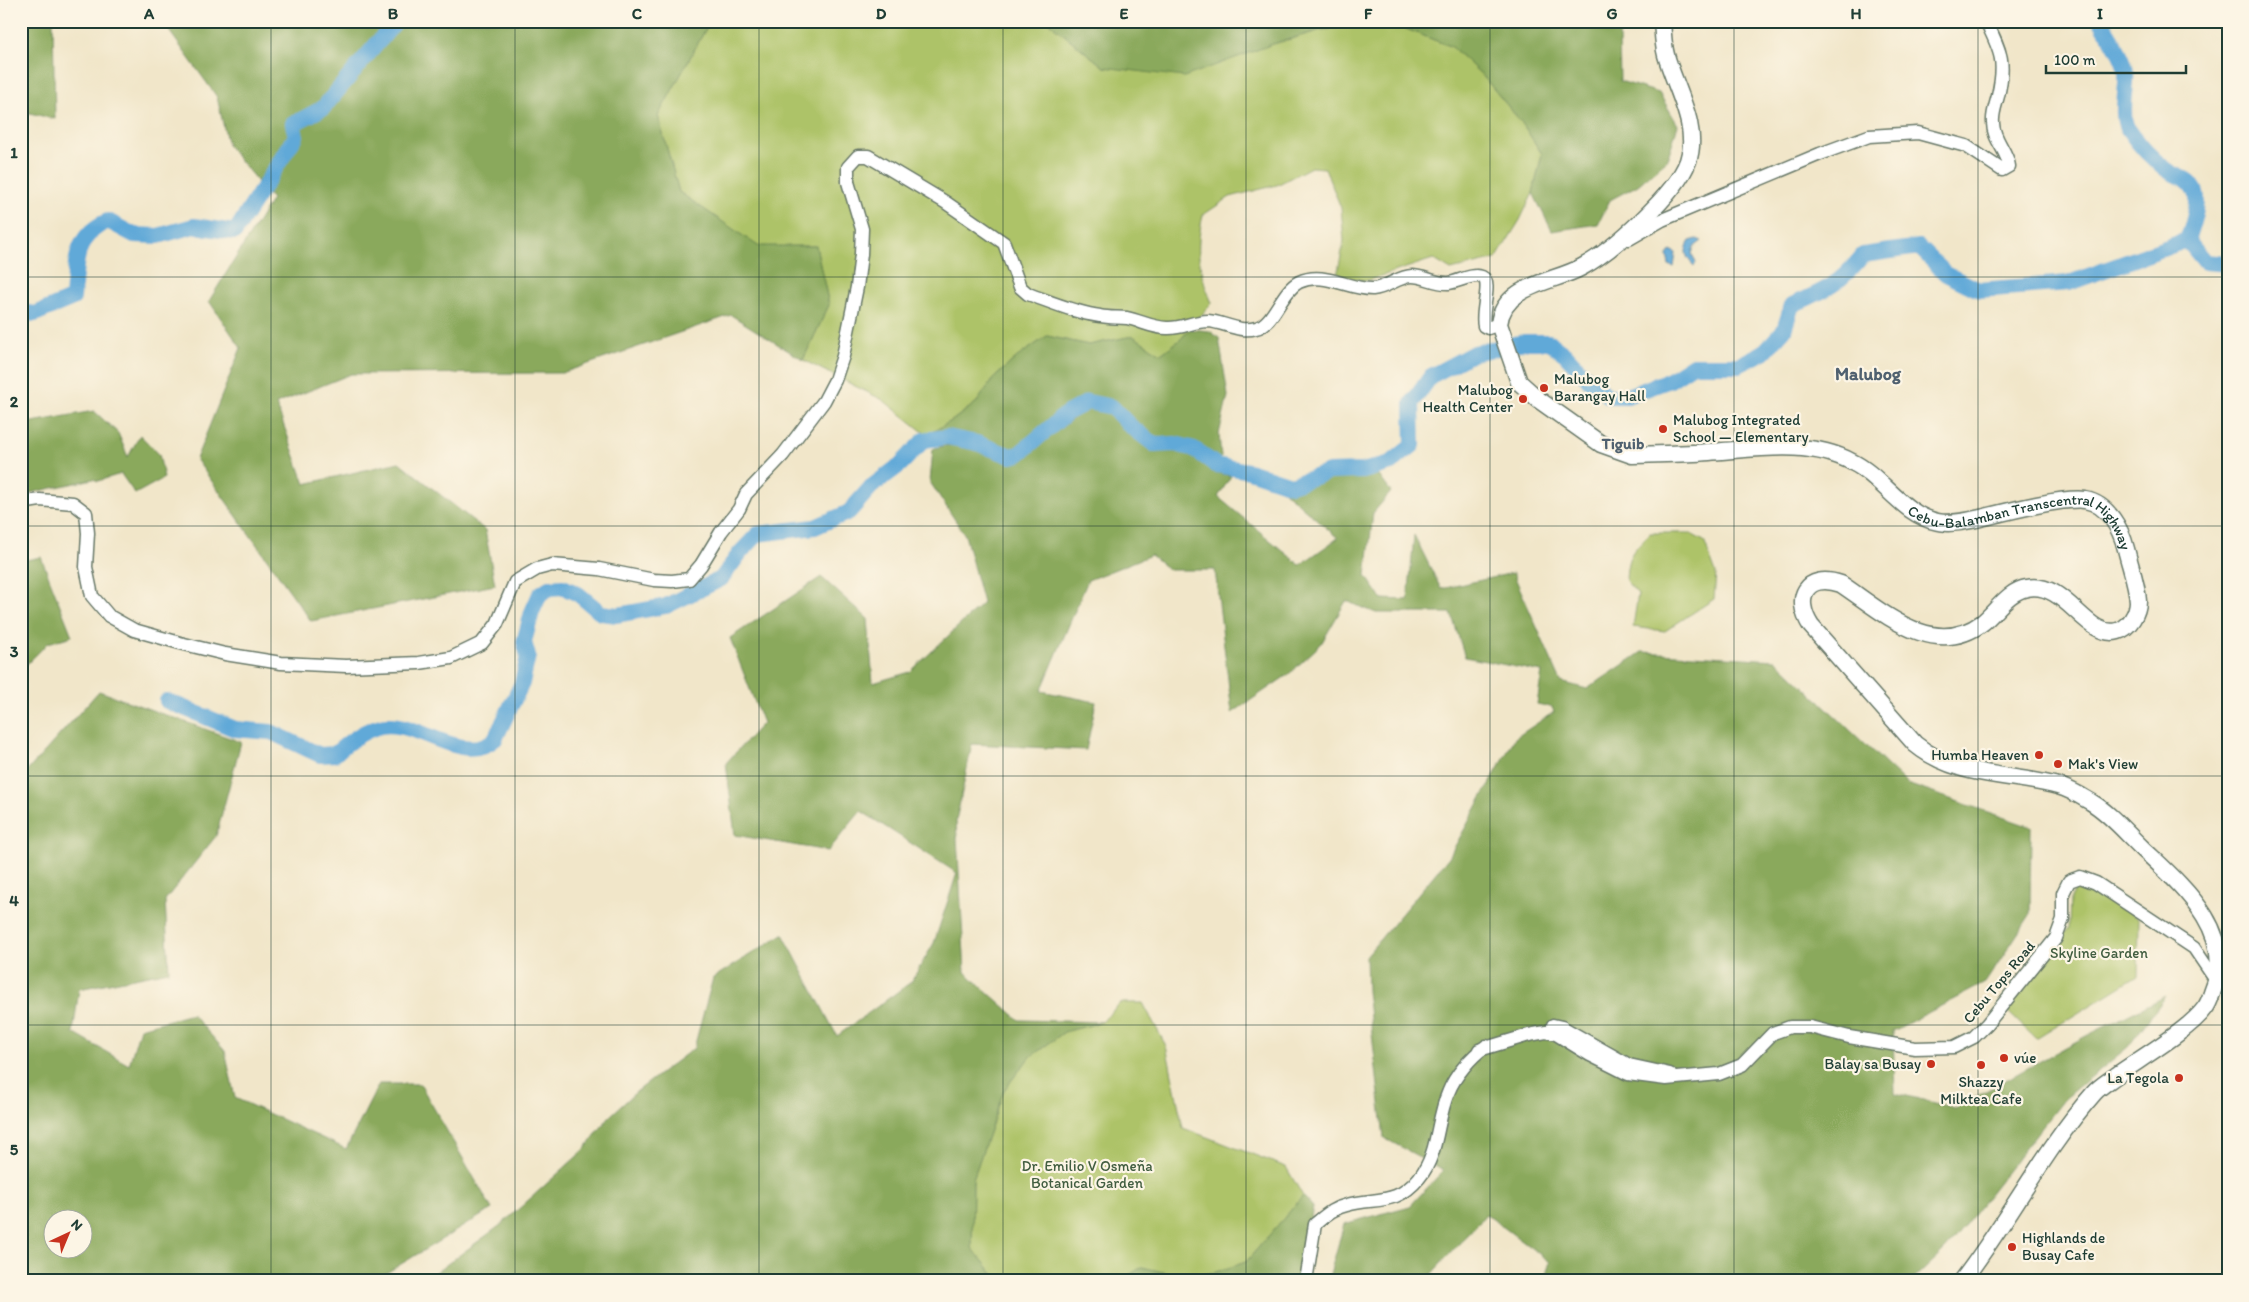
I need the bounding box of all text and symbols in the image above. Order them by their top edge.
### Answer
text: A [143,4,155,23]
text: B [388,4,399,23]
text: C [632,4,643,23]
text: D [876,4,887,23]
text: E [1120,4,1129,23]
text: F [1364,4,1373,23]
text: G [1606,4,1618,23]
text: H [1850,4,1862,23]
text: I [2097,4,2103,23]
scale bar [2046,42,2186,74]
text: 100 m [2054,51,2096,69]
text: 1 [10,143,18,162]
district label: Malubog [1835,363,1902,385]
place label: Malubog Barangay Hall [1554,370,1646,405]
place label: Malubog Health Center [1423,381,1513,416]
marker: Malubog Barangay Hall [1538,382,1550,394]
text: 2 [10,392,19,411]
marker: Malubog Health Center [1517,393,1529,405]
place label: Malubog Integrated School — Elementary [1673,411,1809,446]
marker: Malubog Integrated School — Elementary [1657,423,1669,435]
district label: Tiguib [1601,434,1644,454]
street label: Cebu-Balamban Transcentral Highway [1904,491,2135,552]
text: 3 [10,642,19,661]
place label: Humba Heaven [1931,746,2030,764]
marker: Humba Heaven [2033,749,2045,761]
place label: Mak's View [2068,755,2138,773]
marker: Mak's View [2052,758,2064,770]
text: 4 [9,891,19,910]
street label: Cebu Tops Road [1959,936,2039,1027]
park label: Skyline Garden [2050,944,2148,962]
place label: vúe [2014,1049,2036,1067]
marker: vúe [1998,1052,2010,1064]
place label: Balay sa Busay [1824,1055,1921,1073]
marker: Balay sa Busay [1925,1058,1937,1070]
marker: Shazzy Milktea Cafe [1975,1059,1987,1071]
place label: La Tegola [2107,1069,2169,1087]
marker: La Tegola [2173,1072,2185,1084]
place label: Shazzy Milktea Cafe [1940,1073,2022,1108]
text: 5 [10,1140,19,1159]
park label: Dr. Emilio V Osmeña Botanical Garden [1021,1157,1153,1192]
north arrow [42,1210,92,1260]
text: N [67,1216,86,1234]
place label: Highlands de Busay Cafe [2022,1229,2105,1264]
marker: Highlands de Busay Cafe [2006,1241,2018,1253]

